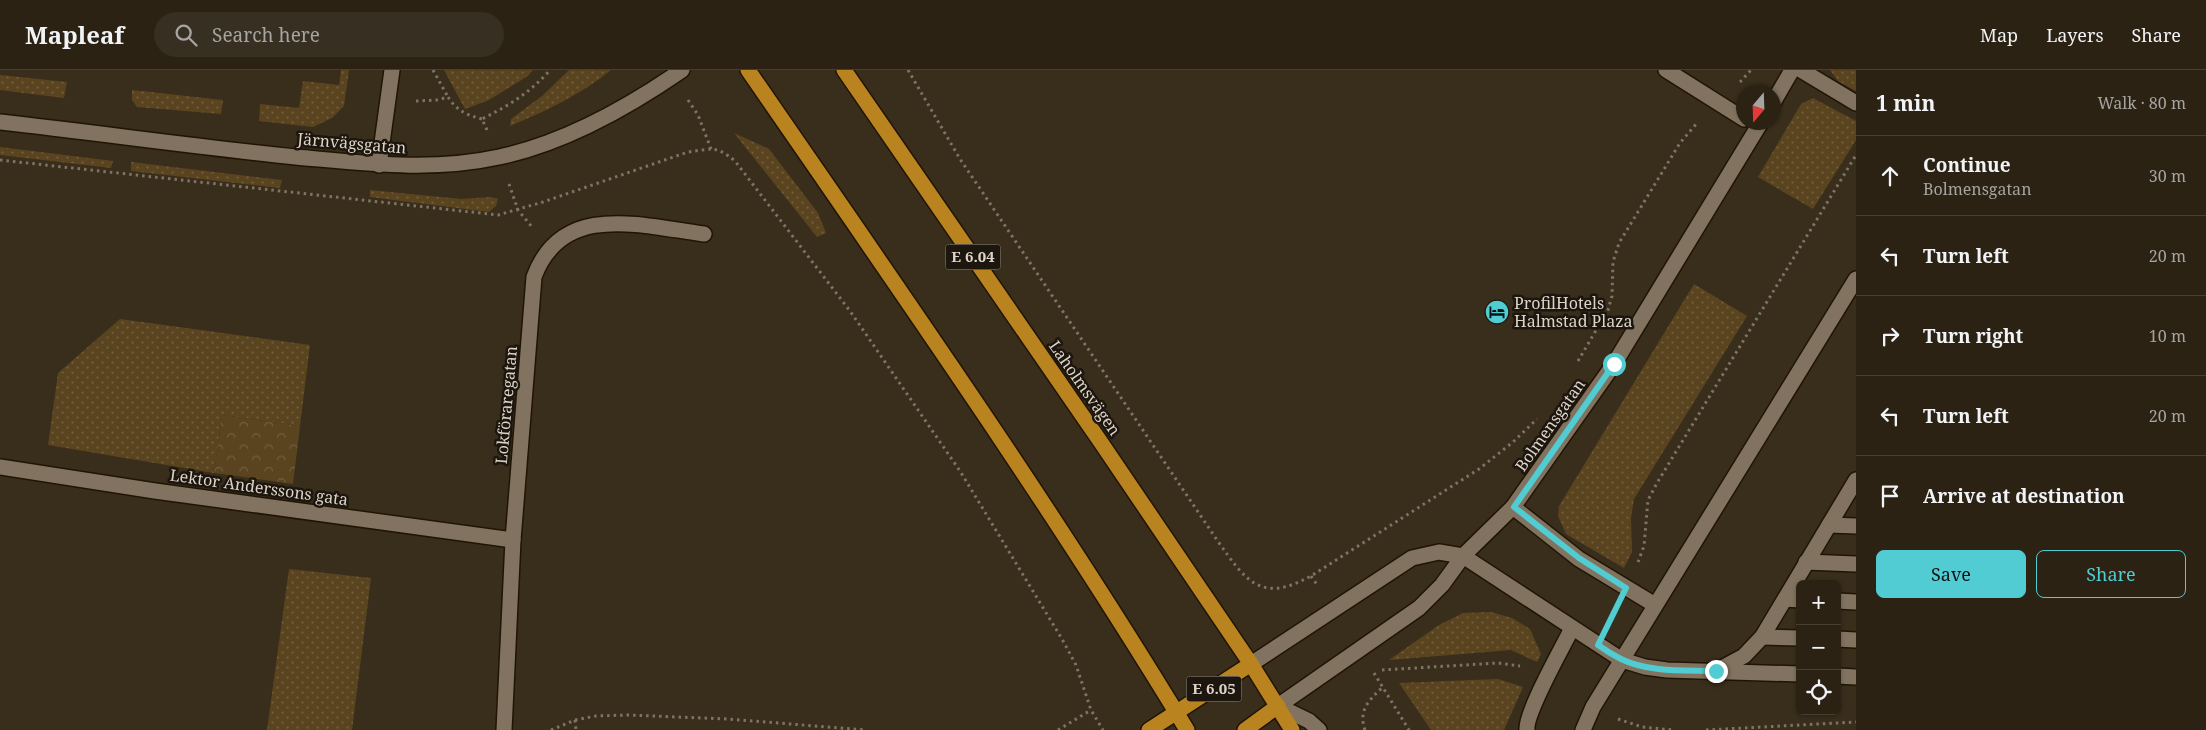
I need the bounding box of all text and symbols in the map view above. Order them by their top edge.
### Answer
search box [154,12,504,57]
text: Mapleaf [25,18,124,51]
icon: search [172,21,200,49]
text: Search here [212,22,320,48]
text: Map [1980,23,2018,47]
text: Layers [2046,23,2104,47]
text: Share [2132,23,2181,47]
north arrow [1736,85,1781,130]
text: 1 min [1876,89,1935,117]
text: Walk · 80 m [2098,92,2186,114]
street label: Järnvägsgatan [296,127,407,159]
text: Continue [1923,152,2011,178]
icon: ahead [1876,162,1904,190]
text: 30 m [2149,165,2186,187]
text: Bolmensgatan [1923,178,2031,200]
icon: left [1876,242,1904,270]
text: Turn left [1923,243,2009,269]
road number: E 6.04 [946,244,1000,270]
text: 20 m [2149,245,2186,267]
place label: ProfilHotels Halmstad Plaza [1514,292,1632,332]
hotel icon: ProfilHotels Halmstad Plaza [1484,299,1510,325]
icon: right [1876,322,1904,350]
text: Turn right [1923,323,2023,349]
text: 10 m [2149,325,2186,347]
street label: Laholmsvägen [1044,336,1126,440]
street label: Lokföraregatan [490,345,522,465]
route start [1603,353,1626,376]
street label: Bolmensgatan [1510,374,1590,476]
icon: left [1876,402,1904,430]
text: Turn left [1923,403,2009,429]
text: 20 m [2149,405,2186,427]
street label: Lektor Anderssons gata [169,464,349,510]
icon: arrive [1876,482,1904,510]
text: Arrive at destination [1923,483,2125,509]
button: Save [1876,550,2026,598]
button: Share [2036,550,2186,598]
map controls [1796,580,1841,715]
button: + [1796,580,1841,625]
button: − [1796,625,1841,670]
route end [1705,660,1728,683]
button: locate [1796,670,1841,715]
road number: E 6.05 [1186,676,1242,702]

